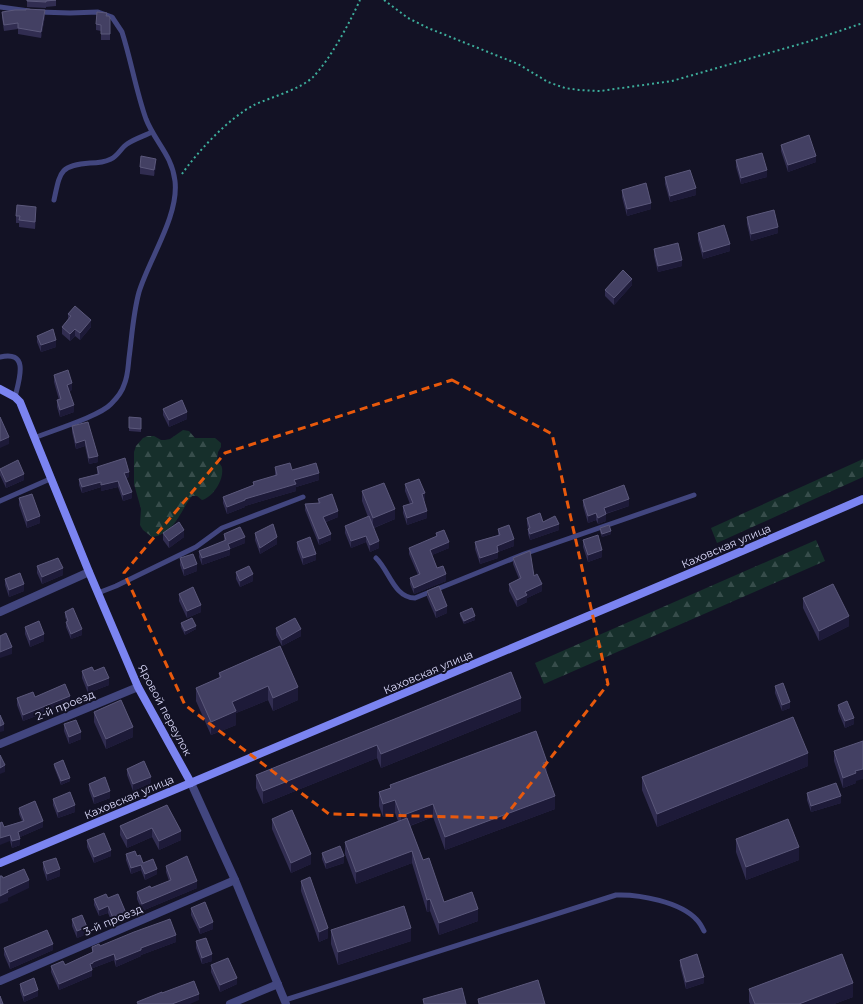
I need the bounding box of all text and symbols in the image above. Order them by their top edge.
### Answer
street label: Каховская улица [679,521,773,571]
street label: Каховская улица [381,647,475,697]
street label: Яровой переулок [135,662,195,759]
street label: 2-й проезд [33,687,97,723]
street label: Каховская улица [82,772,176,822]
street label: 3-й проезд [81,901,145,939]

